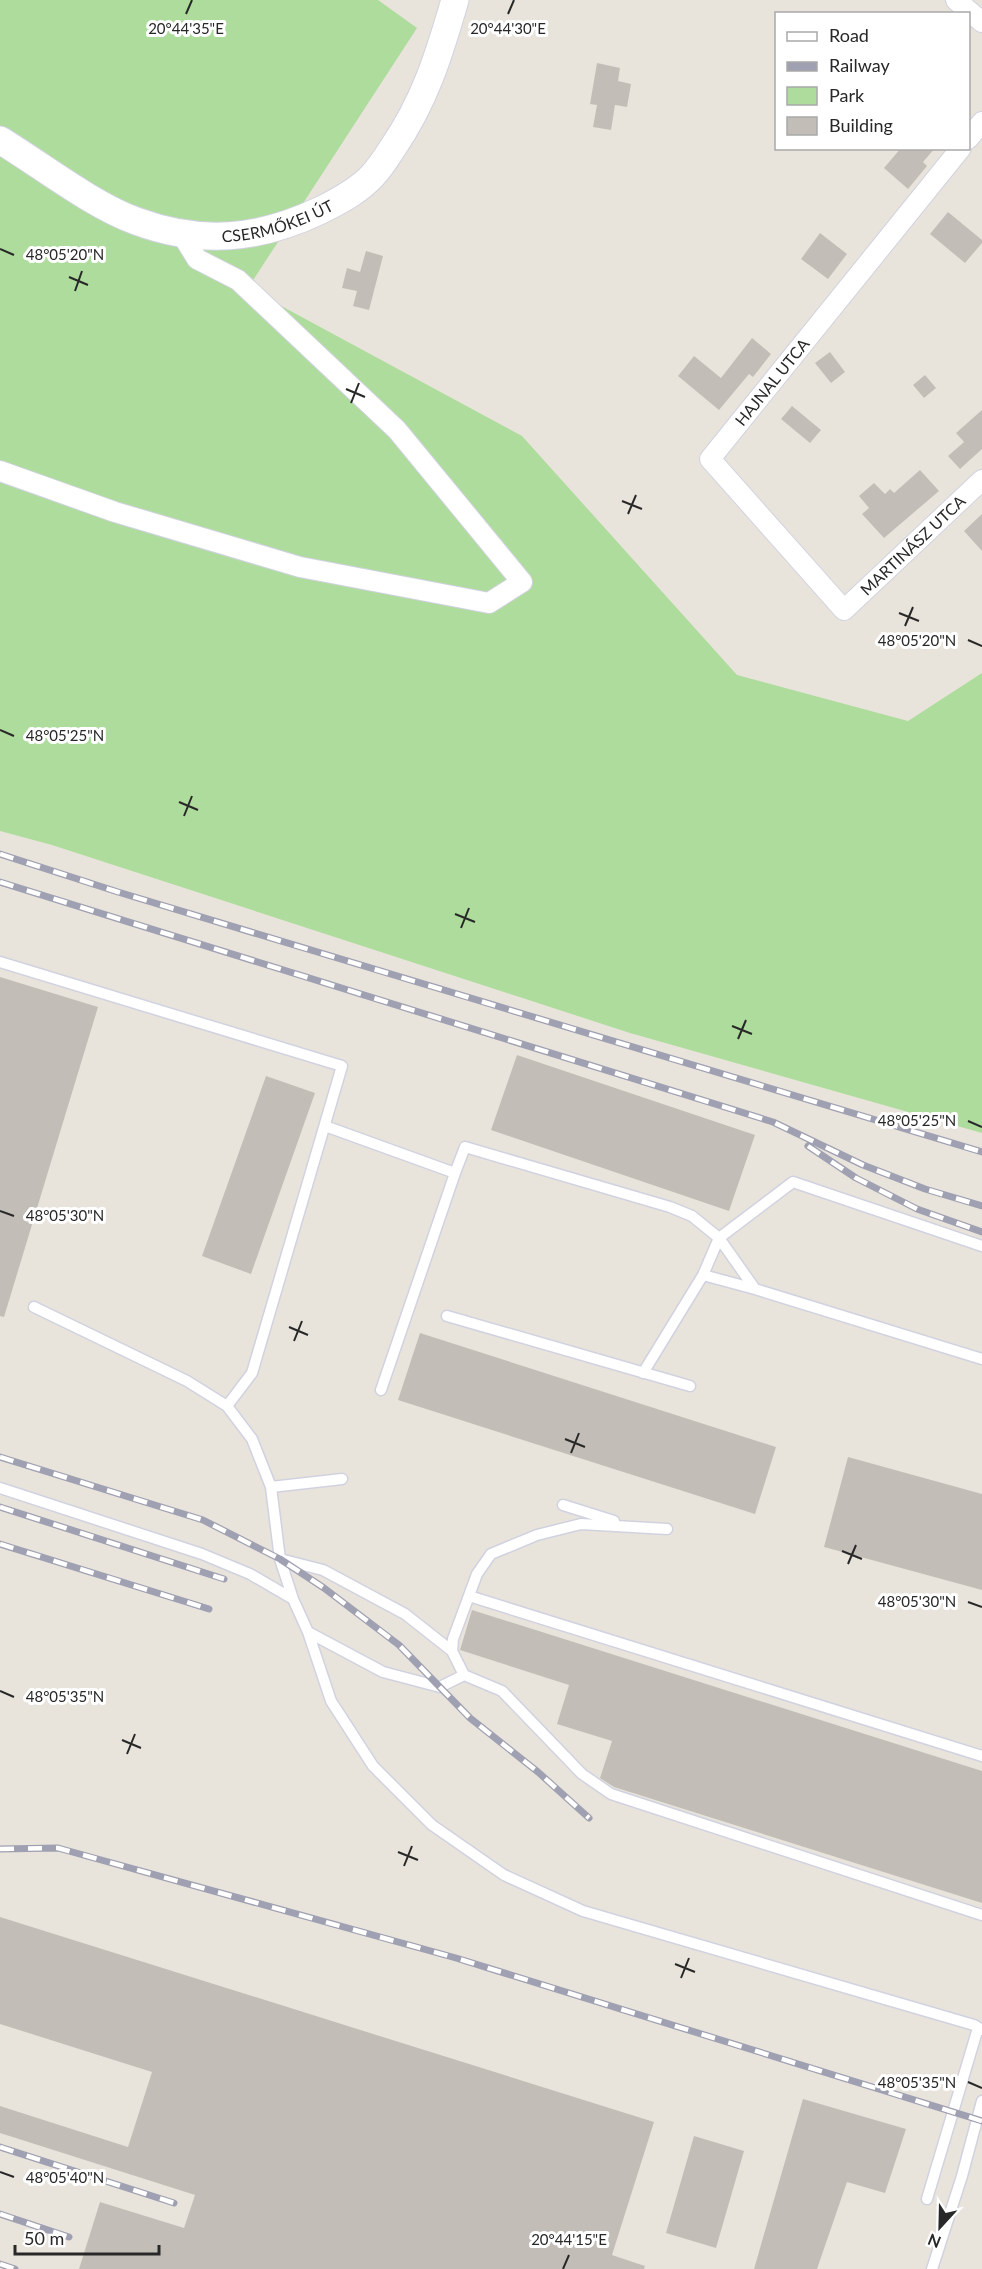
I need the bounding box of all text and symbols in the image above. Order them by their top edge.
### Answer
legend [775,12,970,150]
text: 20°44'35"E [148,19,224,37]
text: 20°44'30"E [470,19,546,37]
text: Road [829,24,869,46]
text: Railway [829,54,890,76]
text: Park [829,84,865,106]
text: Building [829,114,893,136]
street label: CSERMŐKEI ÚT [221,195,337,245]
text: 48°05'20"N [26,245,104,263]
street label: HAJNAL UTCA [731,334,813,429]
street label: MARTINÁSZ UTCA [856,491,969,599]
text: 48°05'20"N [878,631,956,649]
text: 48°05'25"N [26,726,104,744]
text: 48°05'25"N [878,1111,956,1129]
text: 48°05'30"N [26,1206,104,1224]
text: 48°05'30"N [878,1592,956,1610]
text: 48°05'35"N [26,1687,104,1705]
text: 48°05'35"N [878,2073,956,2091]
text: 48°05'40"N [26,2168,104,2186]
north arrow [910,2197,970,2257]
scale bar [15,2218,159,2256]
text: 50 m [24,2227,64,2249]
text: 20°44'15"E [531,2230,607,2248]
text: N [925,2230,943,2252]

